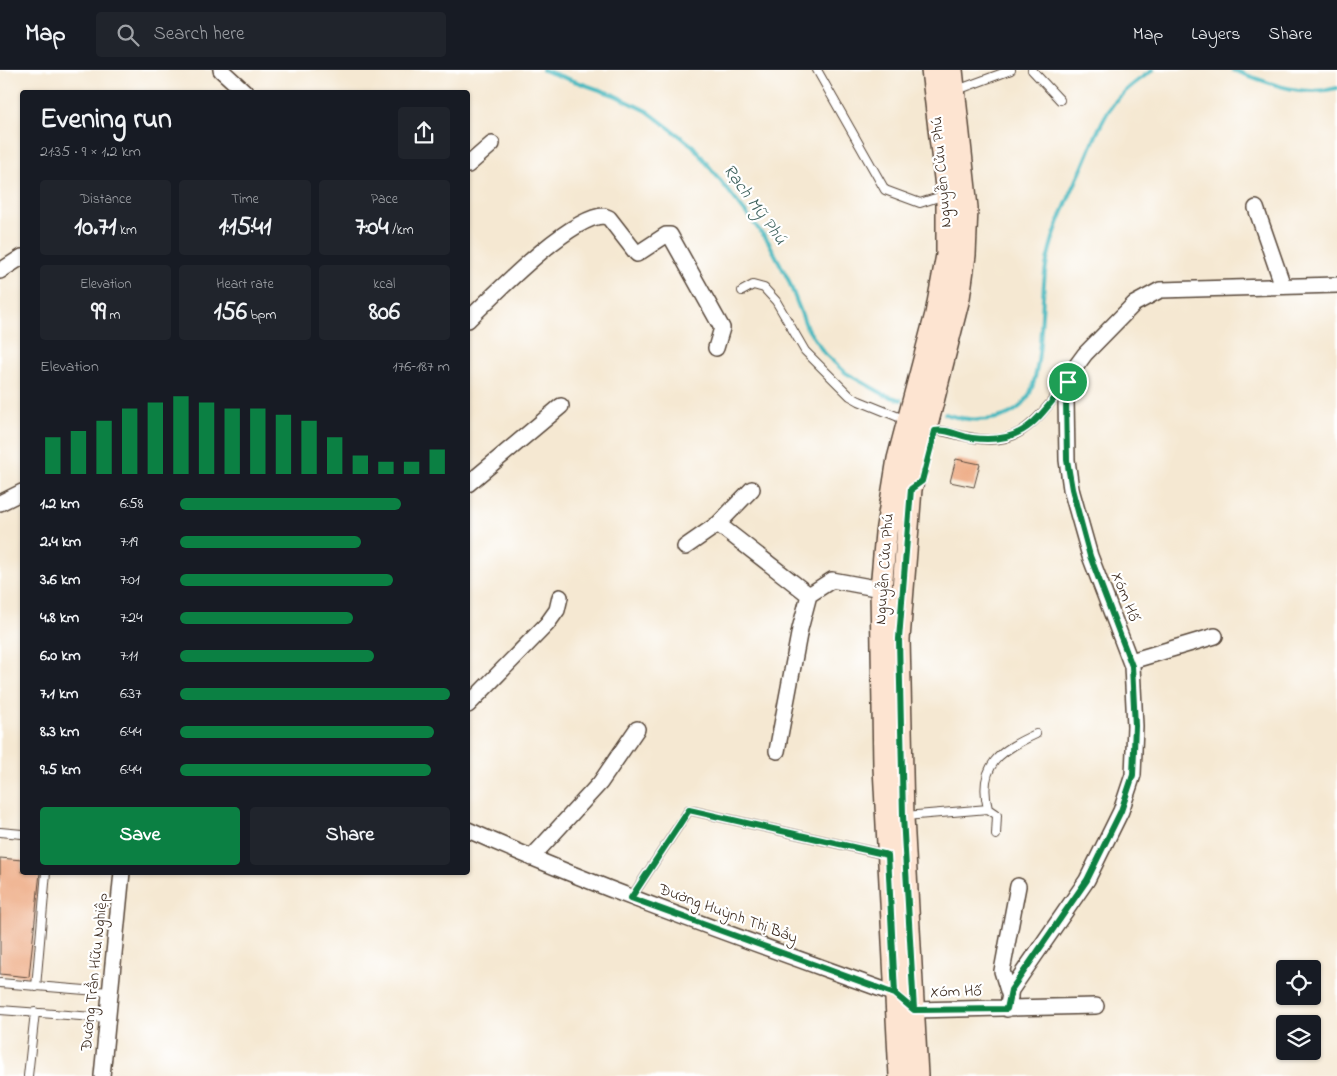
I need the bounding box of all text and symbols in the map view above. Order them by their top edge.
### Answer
search box [96,12,446,57]
text: Map [25,17,66,52]
icon: search [114,21,142,49]
text: Search here [154,21,245,48]
text: Map [1133,22,1163,48]
text: Layers [1191,22,1241,48]
text: Share [1269,22,1312,48]
text: Evening run [40,100,172,141]
button: share [398,107,450,159]
street label: Nguyễn Cửu Phú [925,115,959,229]
text: 21:35 · 9 × 1.2 km [40,140,141,164]
water label: Rạch Mỹ Phú [716,159,792,251]
text: Distance [80,189,131,210]
text: Time [231,189,259,210]
text: Pace [371,189,398,210]
text: 10.71 [74,210,116,246]
text: 1:15:41 [219,210,271,246]
text: 7:04 [355,210,389,246]
text: km [116,220,137,241]
text: /km [389,220,414,241]
text: Elevation [80,274,131,295]
text: Heart rate [216,274,274,295]
text: kcal [373,274,395,295]
text: 99 [91,295,106,331]
text: 156 [214,295,247,331]
text: 806 [369,295,400,331]
text: m [106,305,120,326]
text: bpm [247,305,276,326]
text: Elevation [40,355,99,379]
text: 176–187 m [393,355,450,379]
pin [1047,361,1089,403]
icon: arrive [1054,368,1082,396]
text: 1.2 km [40,492,80,516]
text: 6:58 [120,492,144,516]
street label: Nguyễn Cửu Phú [869,513,901,625]
text: 2.4 km [40,530,81,554]
text: 7:19 [120,530,138,554]
text: 3.6 km [40,568,80,592]
text: 7:01 [120,568,140,592]
street label: Xóm Hố [1105,569,1146,626]
text: 4.8 km [40,606,79,630]
text: 7:24 [120,606,143,630]
text: 6.0 km [40,644,81,668]
text: 7:11 [120,644,138,668]
text: 7.1 km [40,682,78,706]
text: 6:37 [120,682,142,706]
text: 8.3 km [40,720,79,744]
text: 6:44 [120,720,142,744]
text: 9.5 km [40,758,81,782]
text: 6:44 [120,758,142,782]
button: Save [40,807,240,865]
button: Share [250,807,450,865]
street label: Đường Huỳnh Thị Bảy [654,877,801,950]
street label: Đường Trần Hữu Nghiệp [75,891,115,1053]
map controls [1276,960,1321,1060]
button: locate [1276,960,1321,1005]
street label: Xóm Hố [930,980,983,1004]
button: layers [1276,1015,1321,1060]

